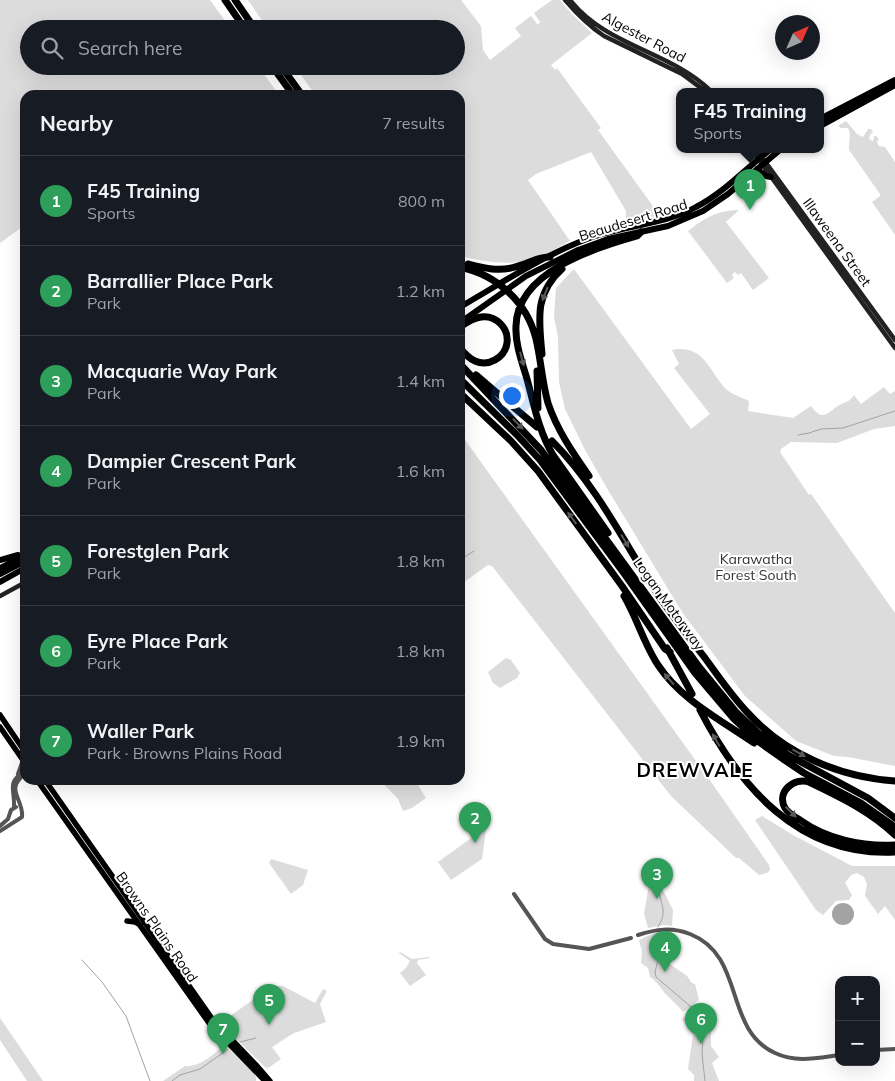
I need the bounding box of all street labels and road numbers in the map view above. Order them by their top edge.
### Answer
street label: Algester Road [599,7,689,67]
street label: Illaweena Street [799,194,875,290]
street label: Beaudesert Road [577,195,689,245]
street label: Logan Motorway [629,554,709,654]
street label: Browns Plains Road [112,868,202,986]

